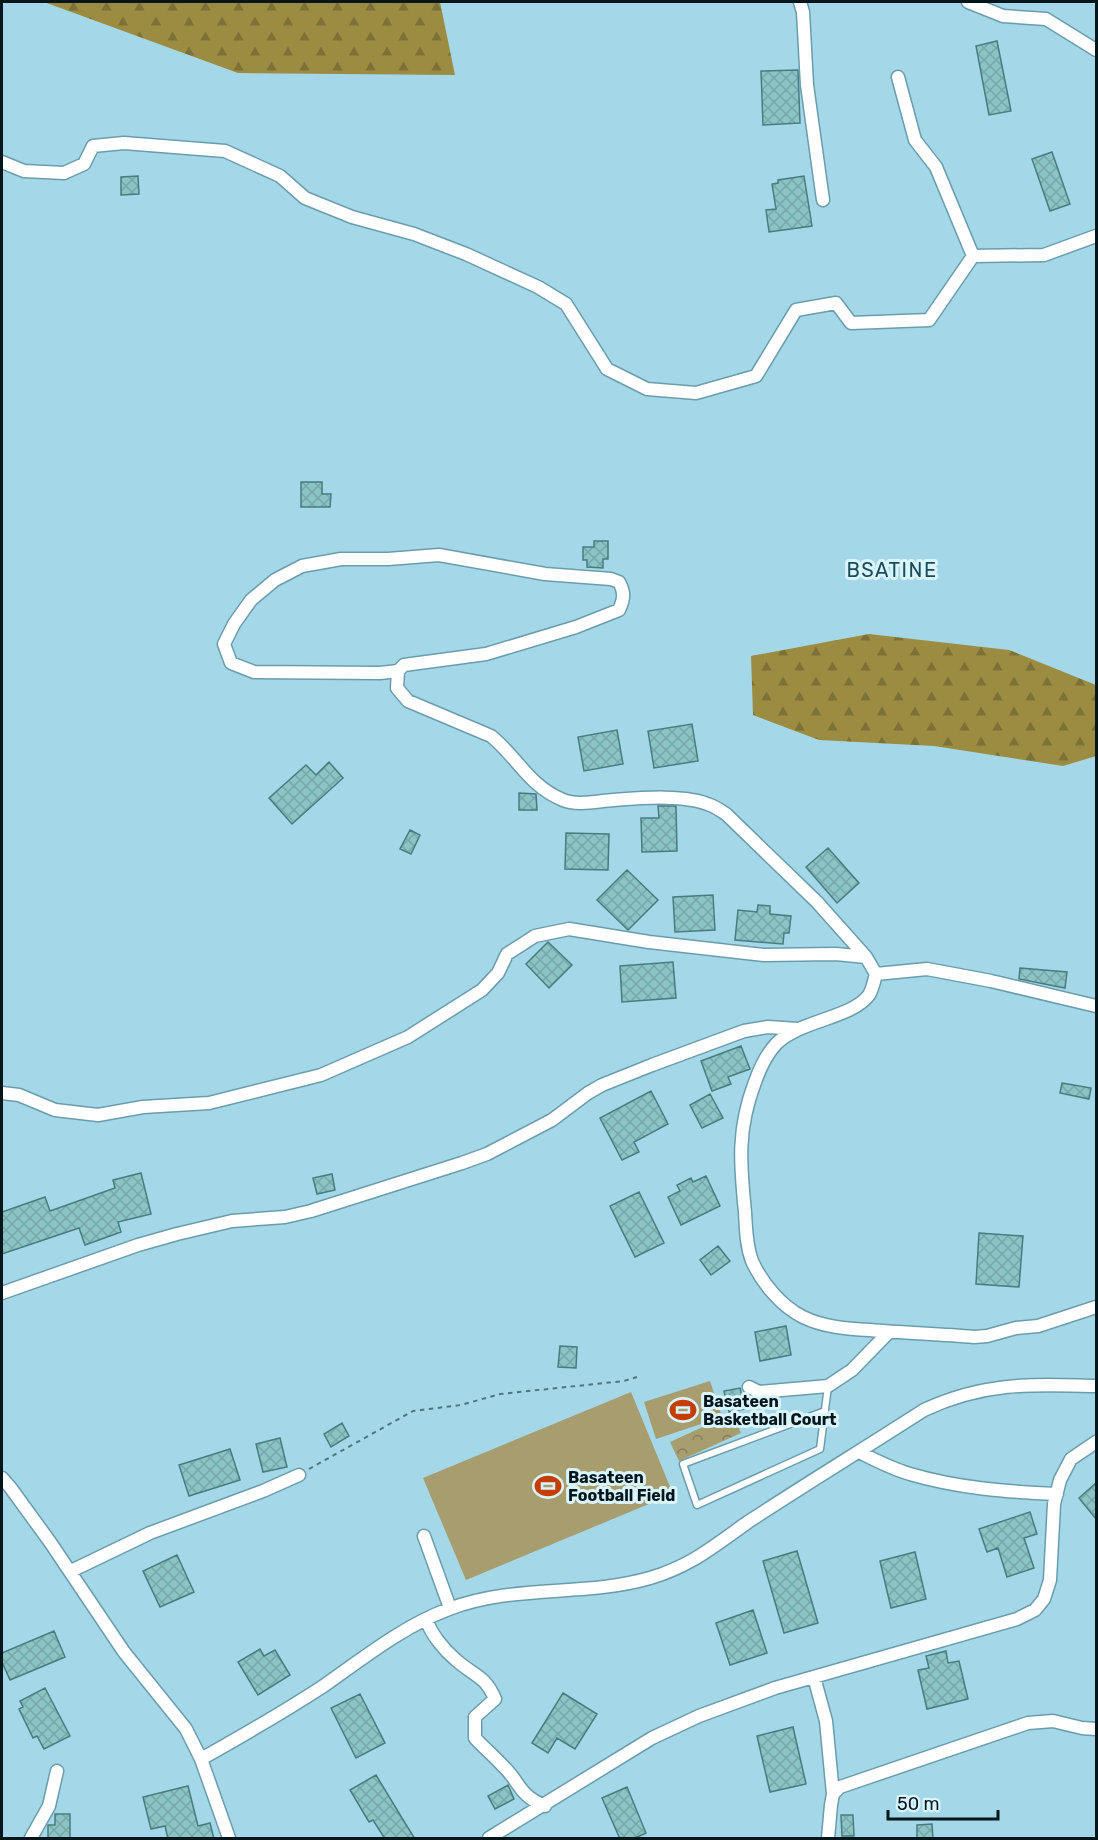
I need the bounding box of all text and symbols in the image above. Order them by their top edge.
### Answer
district label: BSATINE [846,558,938,582]
place label: Basateen Basketball Court [703,1392,837,1429]
sports icon: Basateen Basketball Court [668,1395,698,1425]
place label: Basateen Football Field [568,1468,675,1505]
sports icon: Basateen Football Field [533,1471,563,1501]
scale bar [888,1783,998,1821]
text: 50 m [897,1793,940,1815]

